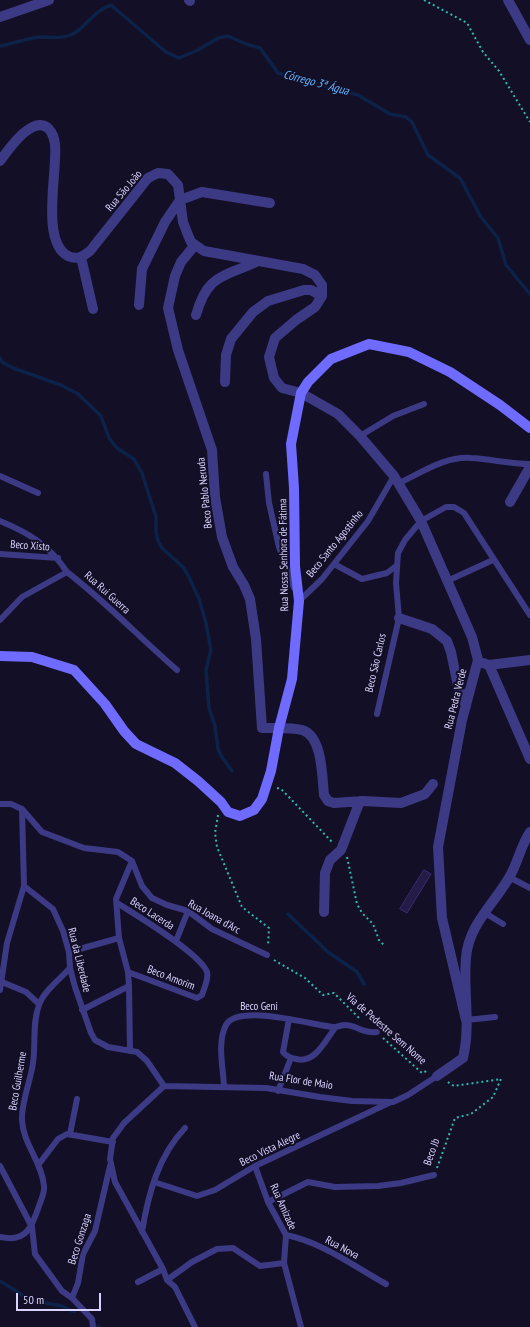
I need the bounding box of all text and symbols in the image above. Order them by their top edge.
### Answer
water label: Córrego 3ª Água [282,67,350,99]
street label: Rua São João [103,168,145,214]
street label: Beco Pablo Neruda [195,457,215,529]
street label: Rua Nossa Senhora de Fátima [276,499,292,611]
street label: Beco Santo Agostinho [304,508,366,580]
street label: Beco Xisto [10,538,50,554]
street label: Rua Rui Guerra [82,569,132,617]
street label: Beco São Carlos [363,632,389,694]
street label: Rua Pedra Verde [442,667,470,731]
street label: Beco Lacerda [128,895,176,933]
street label: Rua Joana d'Arc [185,897,243,937]
street label: Rua da Liberdade [65,926,93,994]
street label: Beco Amorim [145,963,197,993]
street label: Via de Pedestre Sem Nome [343,991,429,1067]
street label: Beco Geni [240,1000,278,1014]
street label: Beco Guilherme [6,1050,30,1112]
street label: Rua Flor de Maio [268,1069,334,1093]
street label: Beco Vista Alegre [237,1129,303,1169]
street label: Beco Jb [421,1137,443,1167]
street label: Rua Amizade [267,1182,299,1232]
street label: Beco Gonzaga [66,1212,94,1266]
street label: Rua Nova [323,1234,361,1262]
scale bar [18,1285,103,1311]
text: 50 m [23,1292,44,1307]

